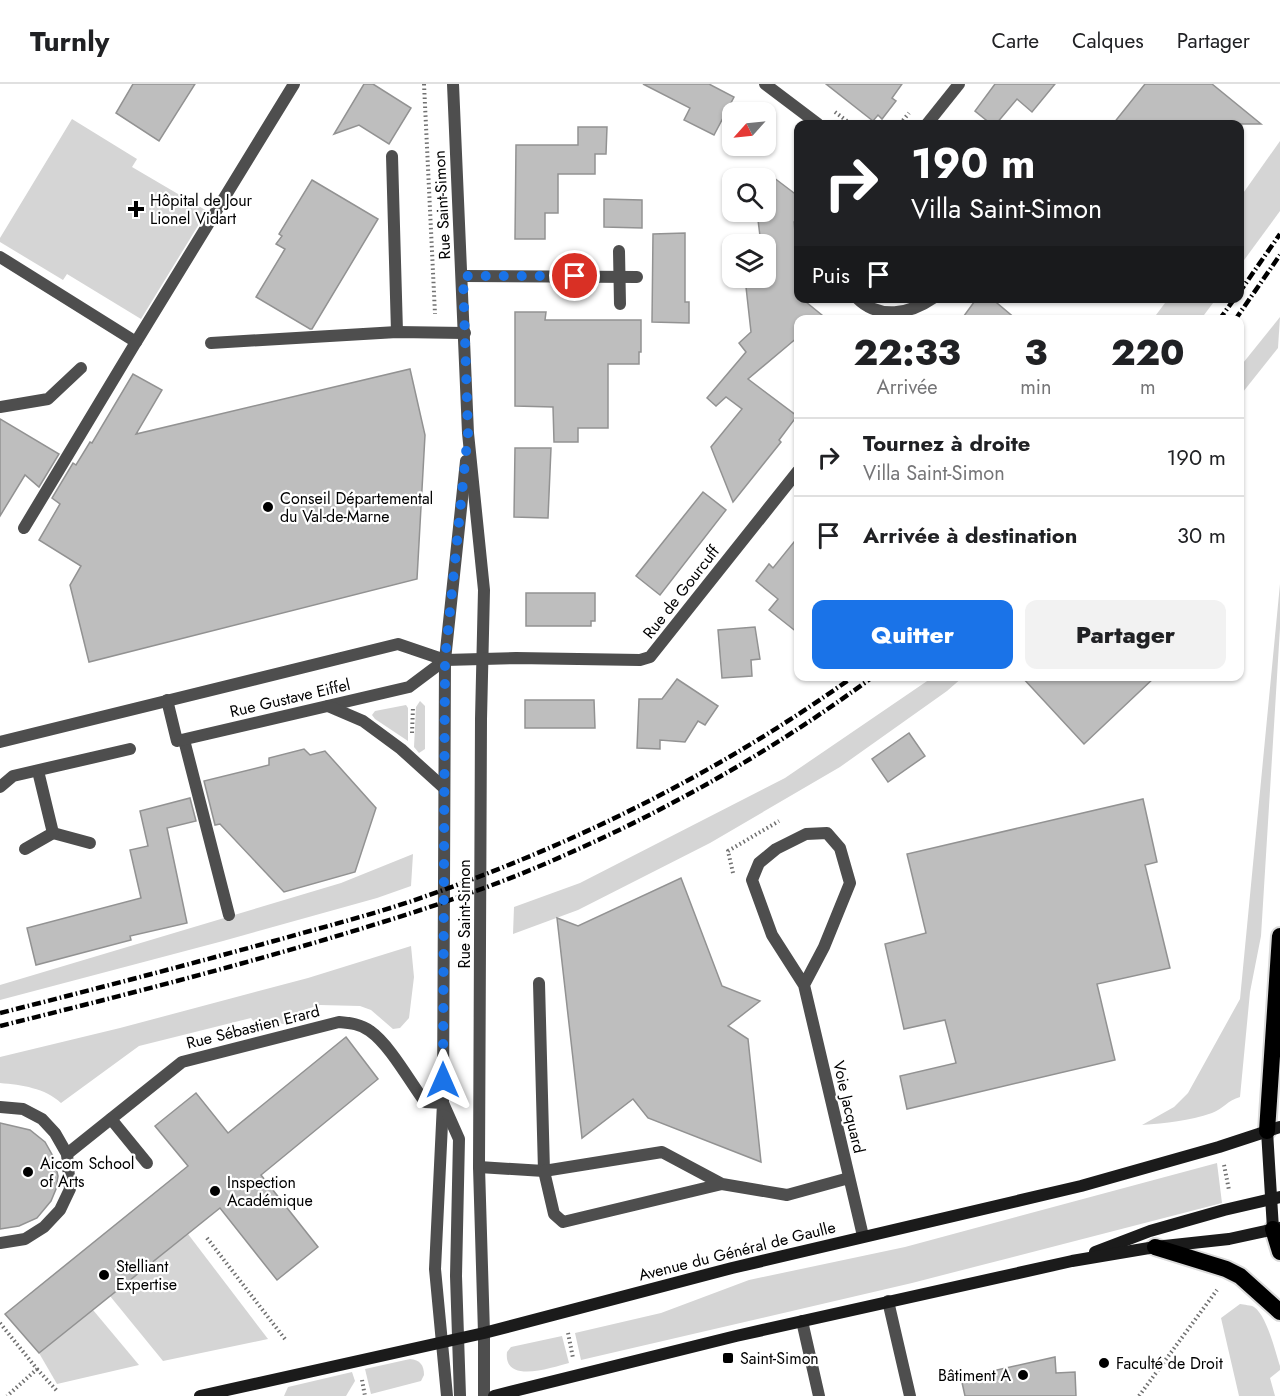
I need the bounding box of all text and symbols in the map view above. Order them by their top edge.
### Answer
text: Turnly [30,21,109,62]
text: Carte [992,26,1039,56]
text: Calques [1072,26,1144,56]
text: Partager [1177,26,1250,56]
north arrow [722,102,776,156]
map controls [722,102,776,288]
text: 190 m [911,133,1035,194]
icon: right [812,144,890,222]
street label: Rue Saint-Simon [428,150,456,260]
button: search [722,168,776,222]
place label: Hôpital de Jour Lionel Vidart [150,189,253,230]
text: Villa Saint-Simon [911,189,1102,228]
marker: Hôpital de Jour Lionel Vidart [127,200,145,218]
button: layers [722,234,776,288]
pin [549,250,600,301]
icon: arrive [862,258,895,291]
icon: arrive [558,259,591,292]
text: Puis [812,259,850,291]
text: 22:33 [853,326,961,378]
text: 3 [1024,326,1047,378]
text: 220 [1111,326,1185,378]
text: Arrivée [876,373,938,402]
text: min [1020,373,1051,402]
text: m [1140,373,1156,402]
text: Tournez à droite [863,427,1030,459]
icon: right [812,441,845,474]
text: 190 m [1166,441,1226,473]
text: Villa Saint-Simon [863,459,1005,488]
place label: Conseil Départemental du Val-de-Marne [280,487,433,528]
marker: Conseil Départemental du Val-de-Marne [261,500,275,514]
icon: arrive [812,519,845,552]
text: Arrivée à destination [863,519,1077,551]
text: 30 m [1177,519,1226,551]
street label: Rue de Gourcuff [637,540,725,643]
button: Quitter [812,600,1013,669]
button: Partager [1025,600,1226,669]
street label: Rue Gustave Eiffel [227,673,353,723]
street label: Rue Saint-Simon [453,859,476,969]
street label: Rue Sébastien Erard [184,999,322,1055]
position arrow [411,1048,475,1112]
street label: Voie Jacquard [827,1059,871,1155]
place label: Aicom School of Arts [40,1152,134,1193]
marker: Aicom School of Arts [21,1165,35,1179]
place label: Inspection Académique [227,1171,313,1212]
marker: Inspection Académique [208,1184,222,1198]
street label: Avenue du Général de Gaulle [636,1215,838,1287]
place label: Stelliant Expertise [116,1255,177,1296]
marker: Stelliant Expertise [97,1268,111,1282]
place label: Saint-Simon [740,1347,819,1370]
marker: Saint-Simon [721,1351,735,1365]
place label: Faculté de Droit [1116,1352,1223,1375]
marker: Faculté de Droit [1097,1356,1111,1370]
place label: Bâtiment A [938,1364,1011,1387]
marker: Bâtiment A [1016,1368,1030,1382]

